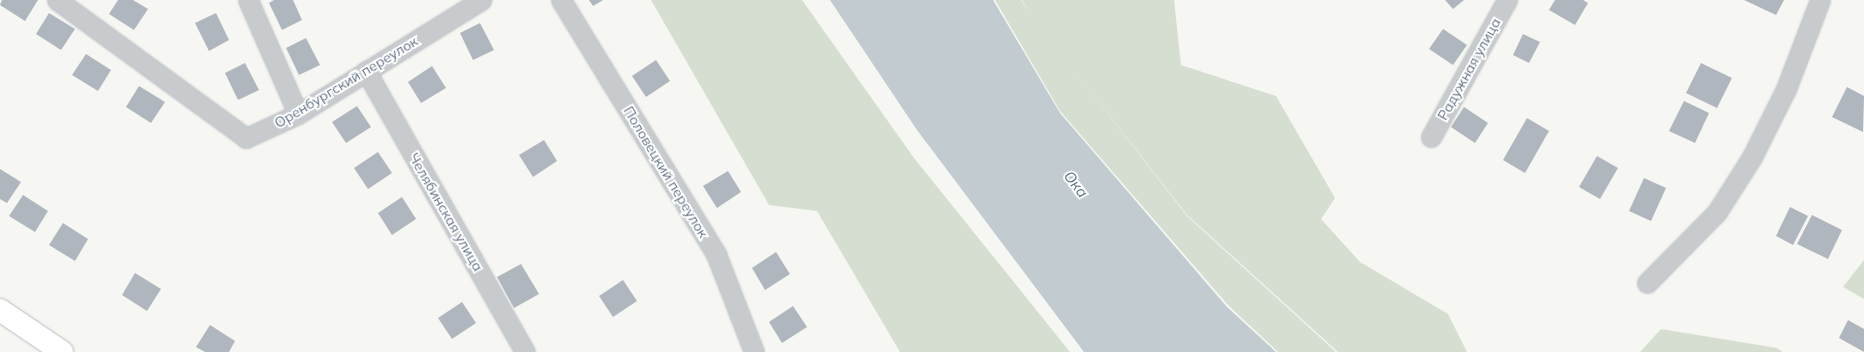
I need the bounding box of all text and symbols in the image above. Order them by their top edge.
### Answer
street label: Радужная улица [1434,15,1504,123]
street label: Оренбургский переулок [271,33,421,131]
street label: Половецкий переулок [620,103,712,241]
street label: Челябинская улица [405,150,487,274]
water label: Ока [1060,167,1092,201]

